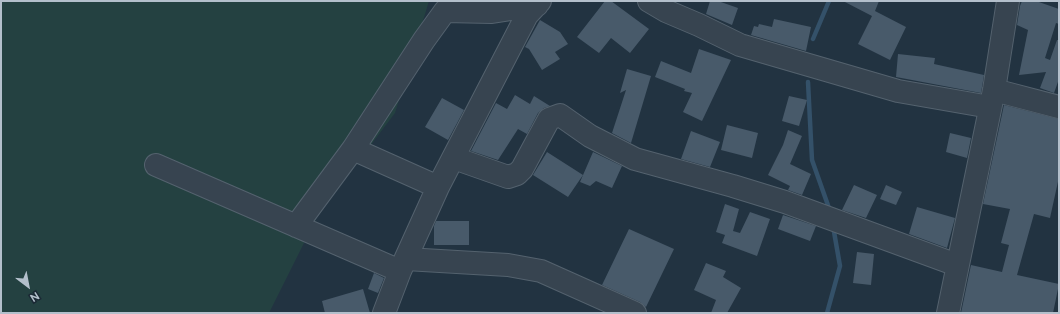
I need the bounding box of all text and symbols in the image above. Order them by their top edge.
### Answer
north arrow [8,266,48,306]
text: N [28,289,42,304]

